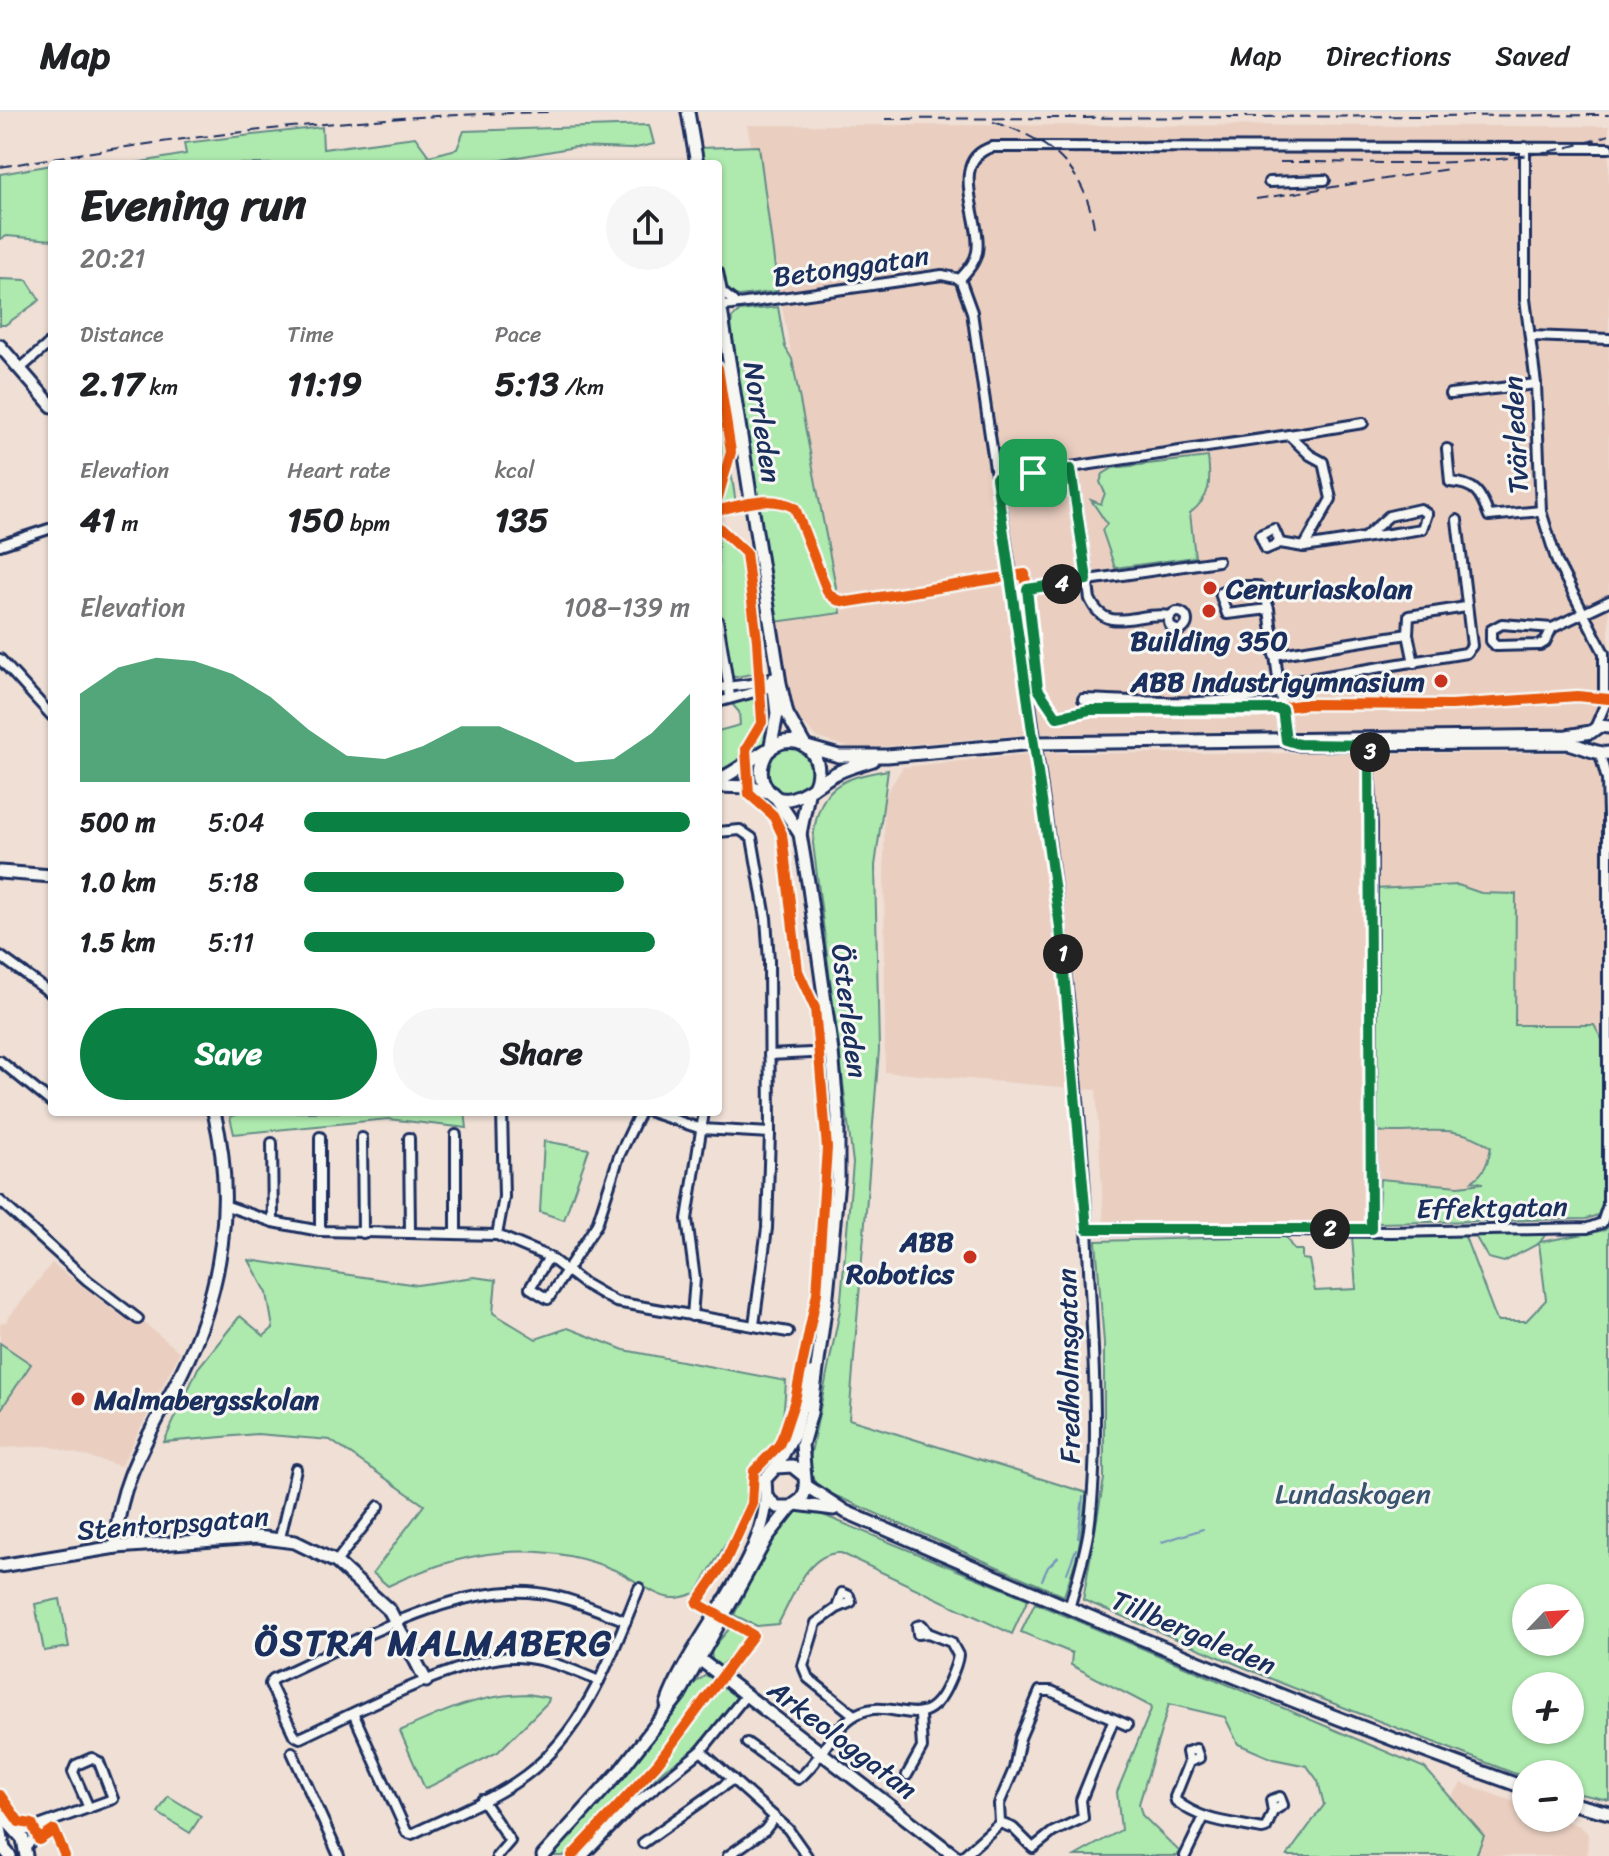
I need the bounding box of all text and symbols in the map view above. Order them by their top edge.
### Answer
text: Map [40,22,110,89]
text: Map [1230,31,1282,80]
text: Directions [1326,31,1451,80]
text: Saved [1495,31,1569,80]
text: Evening run [80,166,306,244]
button: share [606,186,690,270]
street label: Betonggatan [770,231,932,302]
text: 20:21 [80,235,145,281]
text: Distance [80,315,164,354]
text: Time [287,315,334,354]
text: Pace [495,315,541,354]
text: 2.17 [80,354,144,414]
text: 11:19 [287,354,362,414]
text: 5:13 [495,354,559,414]
street label: Norrleden [729,358,796,486]
text: km [144,368,178,407]
text: /km [559,368,604,407]
street label: Tvärleden [1488,375,1543,495]
pin [999,439,1067,507]
text: Elevation [80,451,169,490]
text: Heart rate [287,451,391,490]
text: kcal [495,451,535,490]
icon: arrive [1011,451,1055,495]
text: 41 [80,490,116,550]
text: 150 [287,490,344,550]
text: 135 [495,490,549,550]
text: m [116,504,138,543]
text: bpm [344,504,391,543]
pin: 4 [1042,564,1082,604]
text: 4 [1055,564,1069,603]
place label: Centuriaskolan [1225,564,1413,613]
marker: Centuriaskolan [1201,579,1219,597]
text: Elevation [80,584,185,630]
text: 108–139 m [564,584,690,630]
marker: Building 350 [1200,602,1218,620]
place label: Building 350 [1130,616,1288,665]
place label: ABB Industrigymnasium [1130,657,1425,706]
marker: ABB Industrigymnasium [1432,672,1450,690]
pin: 3 [1350,732,1390,772]
text: 3 [1364,732,1376,771]
text: 500 m [80,799,155,845]
text: 5:04 [208,799,264,845]
text: 1.0 km [80,859,156,905]
text: 5:18 [208,859,259,905]
text: 1.5 km [80,919,155,965]
text: 5:11 [208,919,254,965]
pin: 1 [1043,934,1083,974]
text: 1 [1058,934,1068,973]
street label: Österleden [817,941,882,1081]
button: Save [80,1008,377,1100]
button: Share [393,1008,690,1100]
street label: Effektgatan [1416,1182,1568,1233]
pin: 2 [1310,1209,1350,1249]
text: 2 [1324,1209,1336,1248]
place label: ABB Robotics [845,1217,955,1298]
marker: ABB Robotics [961,1248,979,1266]
street label: Fredholmsgatan [1042,1268,1095,1464]
place label: Malmabergsskolan [93,1375,320,1424]
marker: Malmabergsskolan [69,1390,87,1408]
park label: Lundaskogen [1275,1469,1431,1518]
street label: Stentorpsgatan [75,1492,271,1555]
street label: Tillbergaleden [1104,1576,1284,1689]
north arrow [1512,1584,1584,1656]
map controls [1512,1584,1584,1832]
district label: ÖSTRA MALMABERG [255,1611,613,1675]
street label: Arkeologgatan [756,1666,929,1813]
button: + [1512,1672,1584,1744]
button: − [1512,1760,1584,1832]

